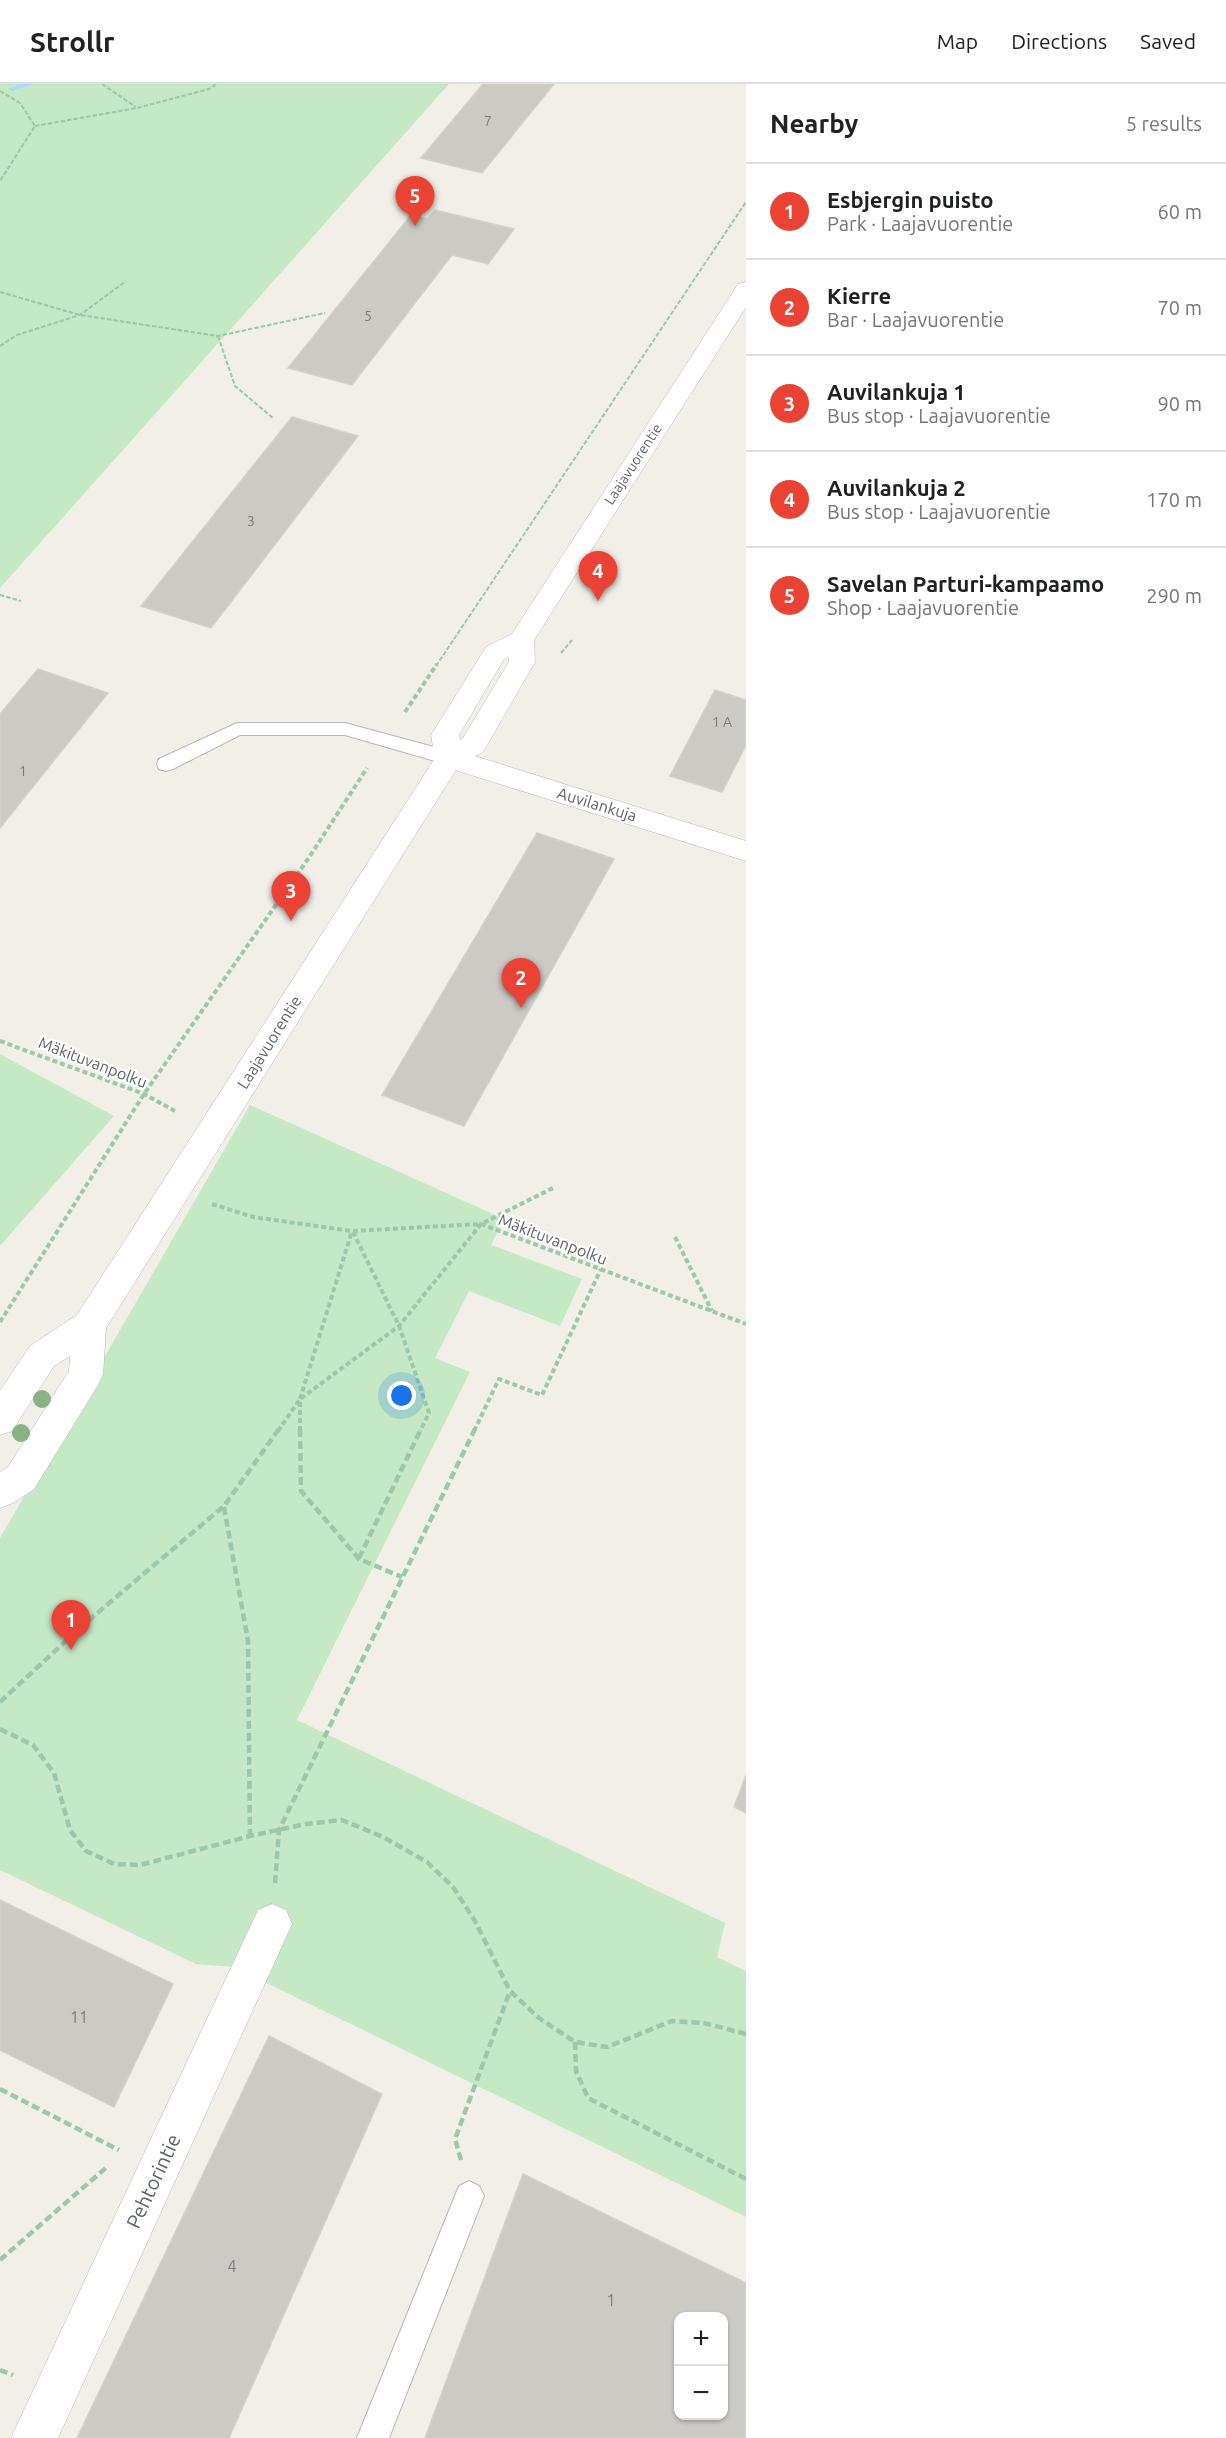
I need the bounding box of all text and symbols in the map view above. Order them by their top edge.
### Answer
text: Strollr [30,26,115,57]
text: Map [937,29,978,53]
text: Directions [1011,29,1107,53]
text: Saved [1140,29,1196,53]
text: Nearby [770,109,858,138]
text: 5 results [1126,112,1202,135]
house number: 7 [484,113,492,129]
pin: 5 [396,176,434,226]
text: Esbjergin puisto [827,187,993,212]
text: 1 [784,200,795,223]
text: 60 m [1158,200,1202,223]
text: Park · Laajavuorentie [827,212,1013,235]
text: Kierre [827,283,891,308]
text: 2 [784,296,795,319]
text: 70 m [1158,296,1202,319]
house number: 5 [364,308,372,324]
text: Bar · Laajavuorentie [827,308,1004,331]
text: Auvilankuja 1 [827,379,966,404]
text: 3 [784,392,795,415]
text: 90 m [1158,392,1202,415]
text: Bus stop · Laajavuorentie [827,404,1051,427]
street label: Laajavuorentie [601,421,665,507]
text: Auvilankuja 2 [827,475,966,500]
text: 4 [784,488,795,511]
text: 170 m [1146,488,1202,511]
text: Bus stop · Laajavuorentie [827,500,1051,523]
house number: 3 [247,513,255,529]
pin: 4 [578,552,618,601]
text: Savelan Parturi-kampaamo [827,571,1104,596]
text: 5 [784,584,795,607]
text: 290 m [1146,584,1202,607]
text: Shop · Laajavuorentie [827,596,1019,619]
house number: 1 A [712,714,732,730]
house number: 1 [19,763,27,779]
street label: Auvilankuja [555,783,639,825]
pin: 3 [272,872,310,921]
pin: 2 [502,958,540,1008]
street label: Laajavuorentie [233,992,305,1092]
street label: Mäkituvanpolku [36,1033,150,1091]
street label: Mäkituvanpolku [496,1210,610,1268]
your location [387,1381,416,1410]
pin: 1 [52,1600,90,1650]
house number: 11 [70,2008,88,2026]
street label: Pehtorintie [121,2130,185,2232]
house number: 4 [227,2257,237,2275]
house number: 1 [606,2291,616,2309]
map controls [674,2312,728,2420]
button: + [674,2312,728,2366]
button: − [674,2366,728,2420]

